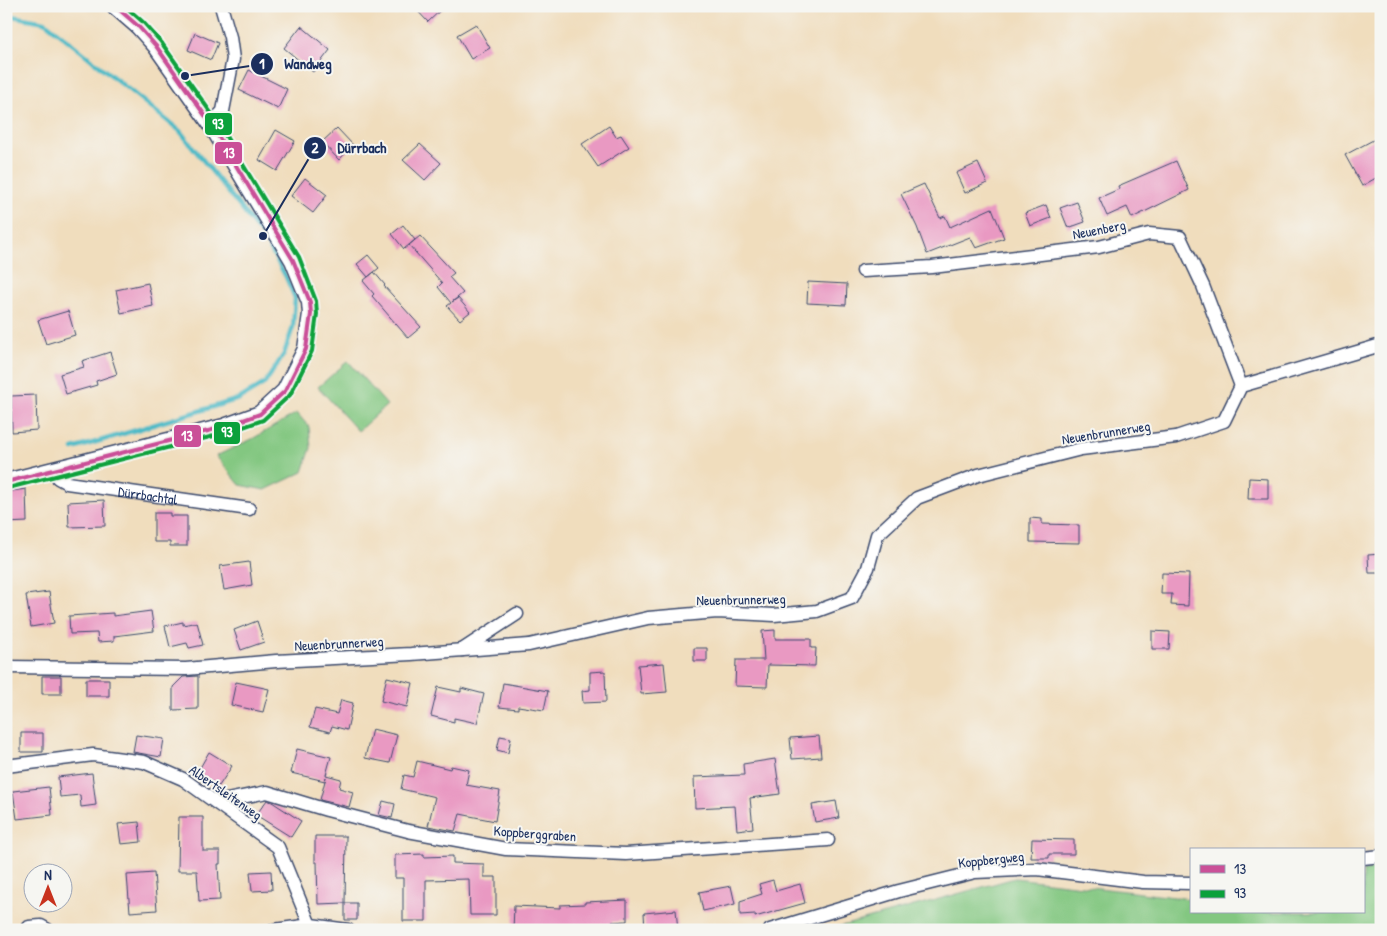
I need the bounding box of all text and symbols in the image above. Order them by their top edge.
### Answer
callout: Wandweg [249,49,342,79]
text: 1 [259,53,265,74]
text: Wandweg [284,53,332,75]
line badge: 93 [204,112,233,136]
text: 93 [212,114,224,133]
callout: Dürrbach [302,133,396,163]
text: 2 [311,137,319,158]
text: Dürrbach [338,137,387,158]
line badge: 13 [214,141,243,165]
text: 13 [223,143,235,162]
street label: Neuenberg [1071,215,1127,244]
street label: Neuenbrunnerweg [1060,416,1152,449]
line badge: 93 [213,421,241,445]
text: 93 [221,422,233,441]
line badge: 13 [173,424,202,448]
text: 13 [181,426,193,445]
street label: Dürrbachtal [117,481,179,508]
street label: Neuenbrunnerweg [696,589,786,610]
street label: Neuenbrunnerweg [294,631,384,656]
street label: Albertsleitenweg [185,760,266,825]
street label: Koppberggraben [493,821,577,846]
street label: Koppbergweg [957,846,1025,873]
legend [1190,848,1364,914]
text: 13 [1234,858,1246,879]
north arrow [22,864,72,914]
text: N [44,865,52,884]
text: 93 [1234,882,1247,903]

